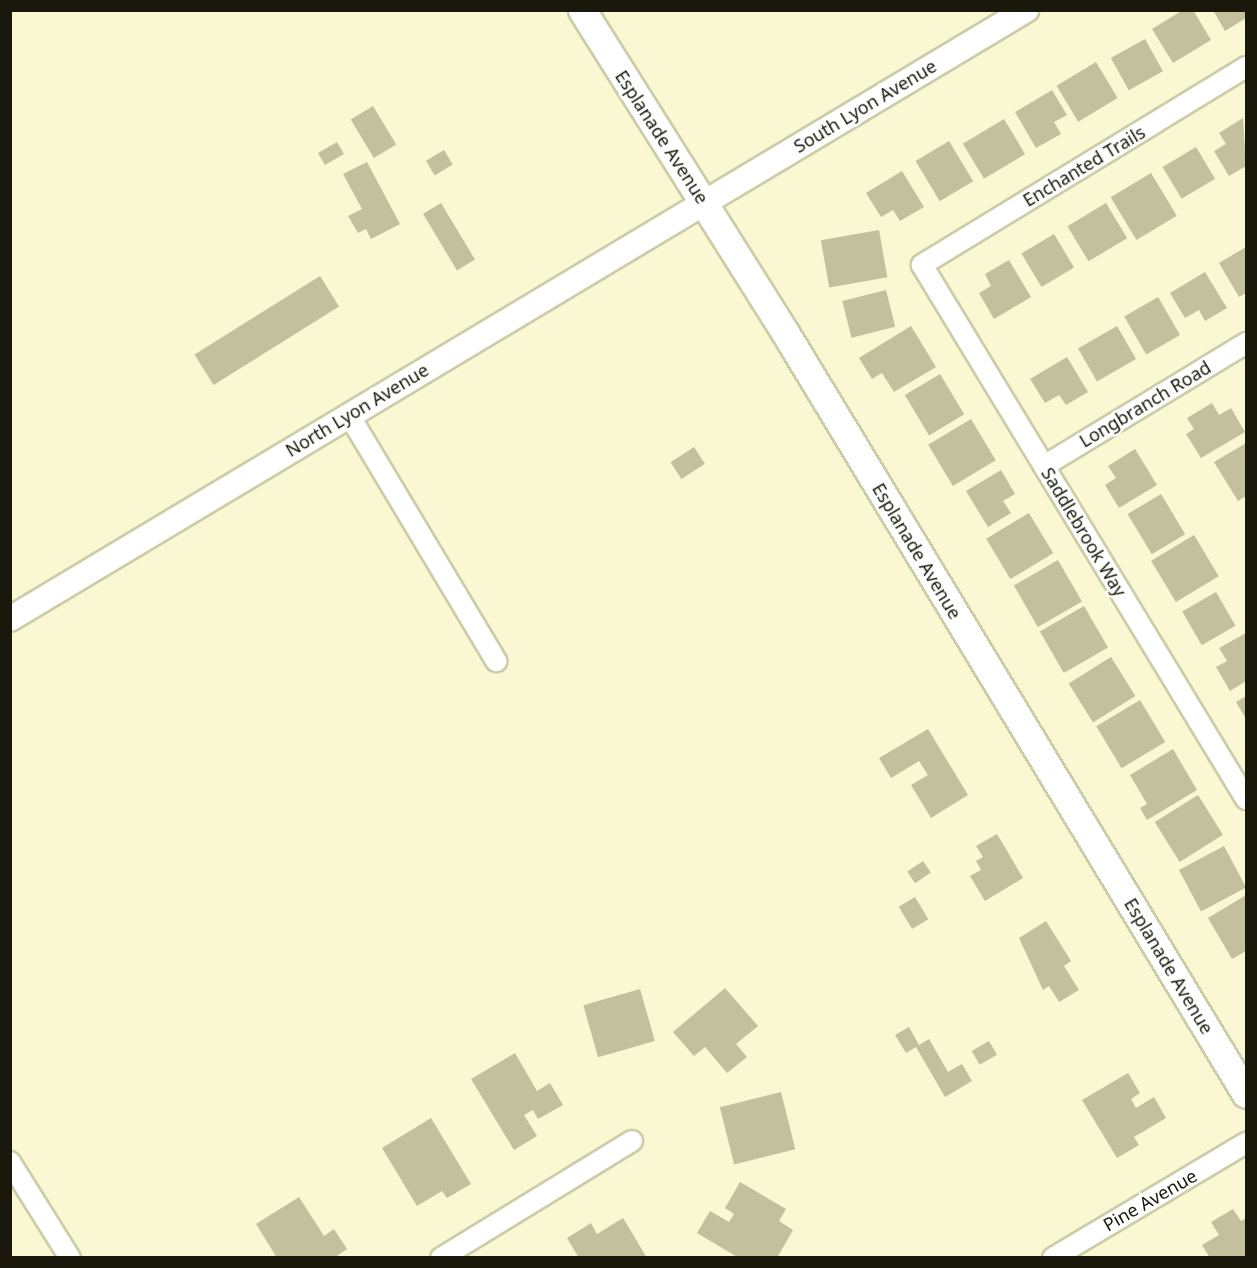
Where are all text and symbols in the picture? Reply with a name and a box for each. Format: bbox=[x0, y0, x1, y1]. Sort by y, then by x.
street label: South Lyon Avenue bbox=[790, 55, 940, 157]
street label: Esplanade Avenue bbox=[611, 66, 713, 208]
street label: Enchanted Trails bbox=[1019, 121, 1149, 211]
street label: Longbranch Road bbox=[1075, 356, 1215, 452]
street label: North Lyon Avenue bbox=[282, 359, 432, 461]
street label: Saddlebrook Way bbox=[1037, 464, 1131, 600]
street label: Esplanade Avenue bbox=[868, 479, 966, 623]
street label: Esplanade Avenue bbox=[1120, 894, 1218, 1038]
street label: Pine Avenue bbox=[1099, 1164, 1201, 1236]

